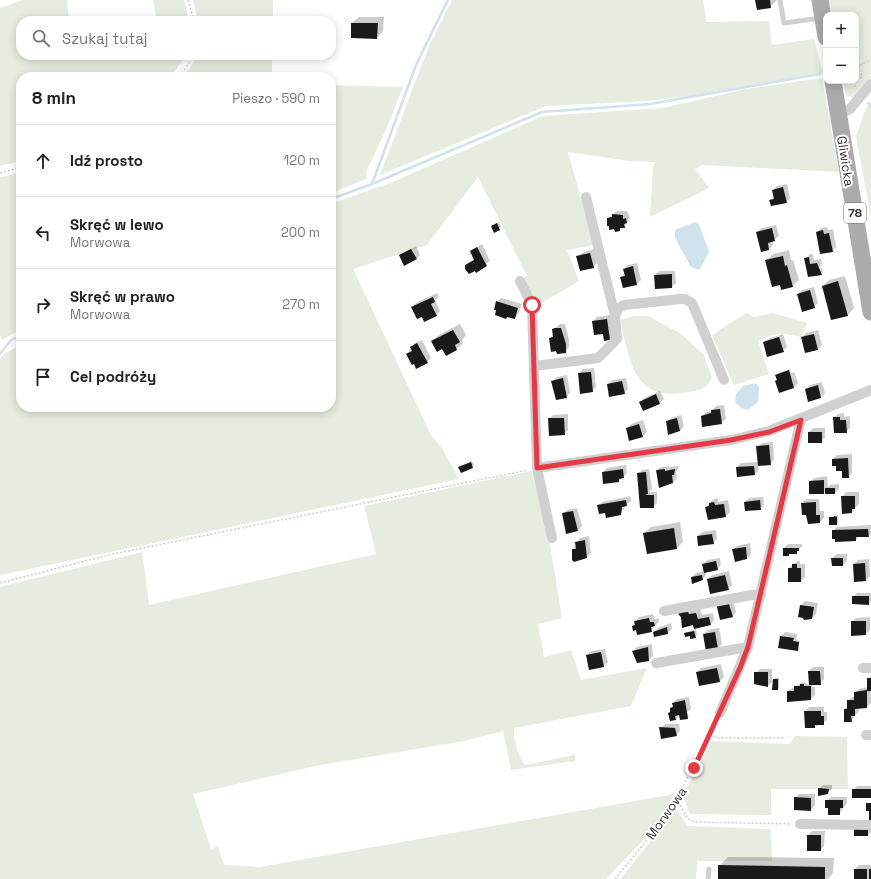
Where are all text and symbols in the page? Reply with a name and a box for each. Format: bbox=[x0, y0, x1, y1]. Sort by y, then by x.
map controls bbox=[823, 12, 859, 84]
button: + bbox=[823, 12, 859, 48]
search box bbox=[16, 16, 336, 60]
icon: search bbox=[30, 27, 52, 49]
text: Szukaj tutaj bbox=[62, 29, 148, 48]
button: − bbox=[823, 48, 859, 84]
text: 8 min bbox=[32, 87, 76, 109]
text: Pieszo · 590 m bbox=[232, 90, 320, 107]
street label: Gliwicka bbox=[833, 135, 858, 188]
icon: ahead bbox=[32, 150, 54, 172]
text: Idź prosto bbox=[70, 151, 143, 170]
text: 120 m bbox=[284, 152, 320, 169]
road number: 78 bbox=[844, 203, 866, 223]
text: Skręć w lewo bbox=[70, 215, 164, 234]
icon: left bbox=[32, 222, 54, 244]
text: 200 m bbox=[281, 224, 320, 241]
text: Morwowa bbox=[70, 234, 130, 251]
text: Skręć w prawo bbox=[70, 287, 175, 306]
icon: right bbox=[32, 294, 54, 316]
text: 270 m bbox=[282, 296, 320, 313]
route start bbox=[523, 296, 541, 314]
text: Morwowa bbox=[70, 306, 130, 323]
icon: arrive bbox=[32, 366, 54, 388]
text: Cel podróży bbox=[70, 367, 156, 386]
route end bbox=[685, 759, 703, 777]
street label: Morwowa bbox=[642, 783, 691, 843]

